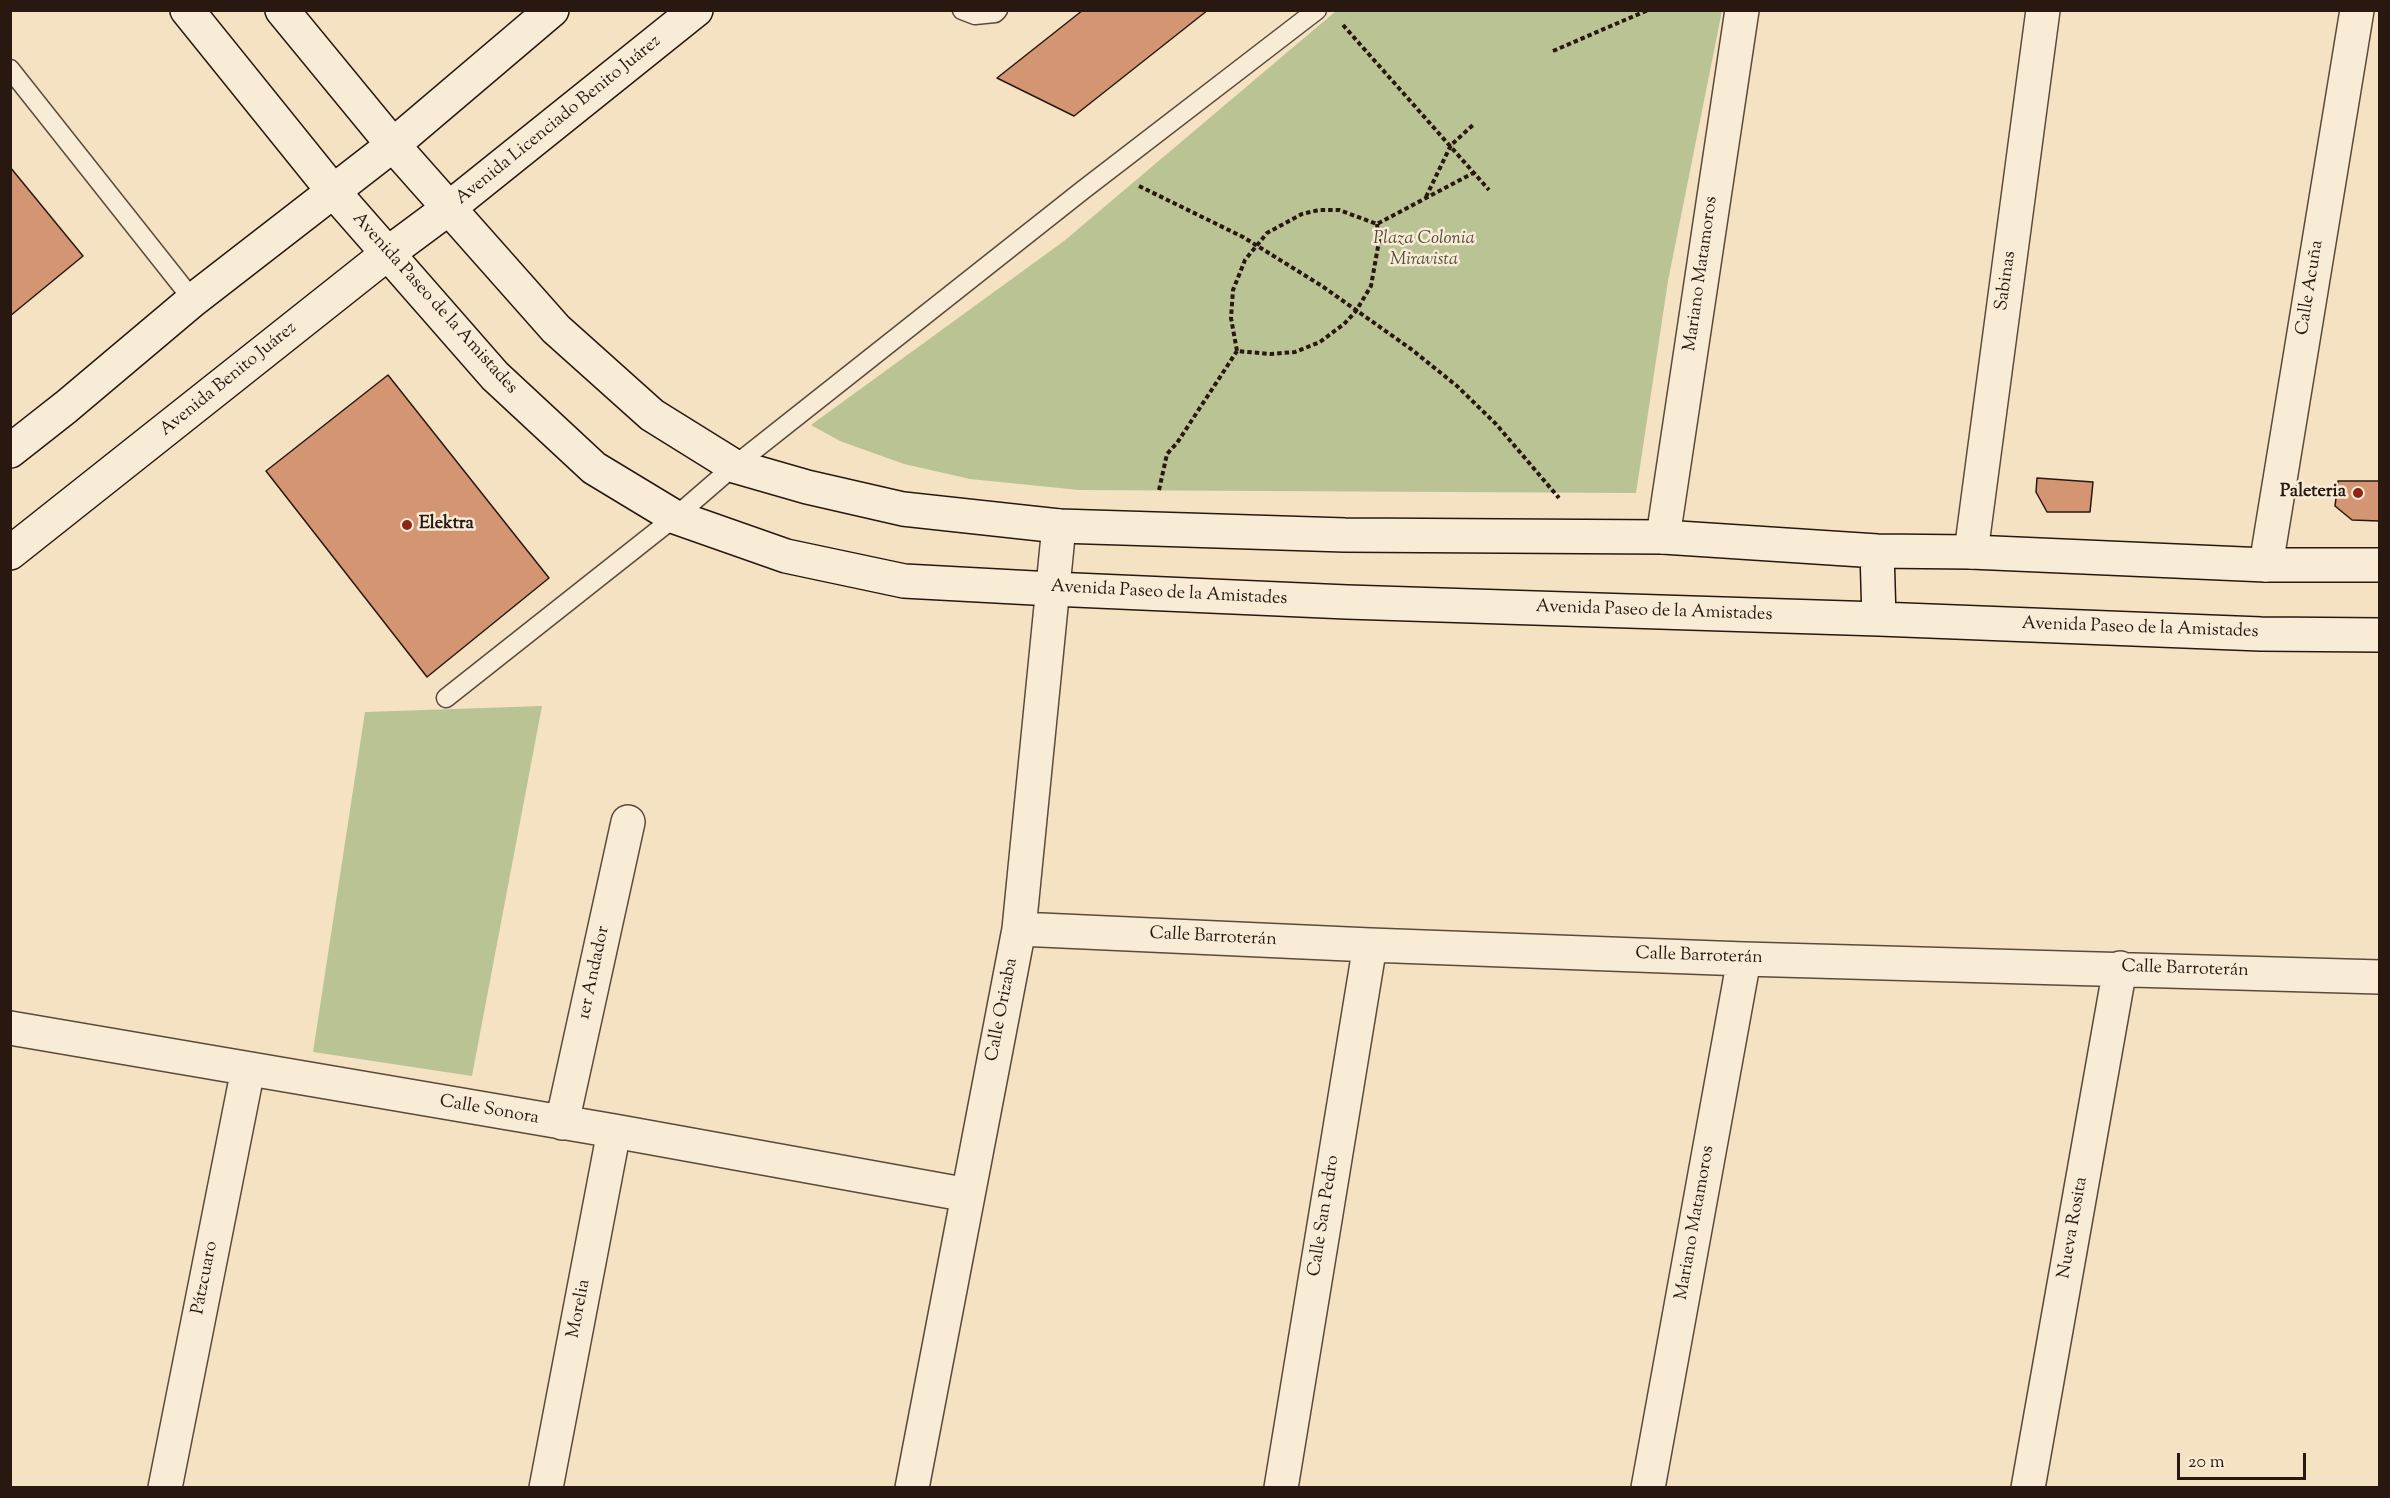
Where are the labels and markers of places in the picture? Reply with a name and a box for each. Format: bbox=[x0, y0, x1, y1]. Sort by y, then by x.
place label: Paleteria bbox=[2280, 482, 2346, 504]
marker: Paleteria bbox=[2351, 486, 2365, 500]
place label: Elektra bbox=[419, 514, 474, 536]
marker: Elektra bbox=[400, 518, 414, 532]

